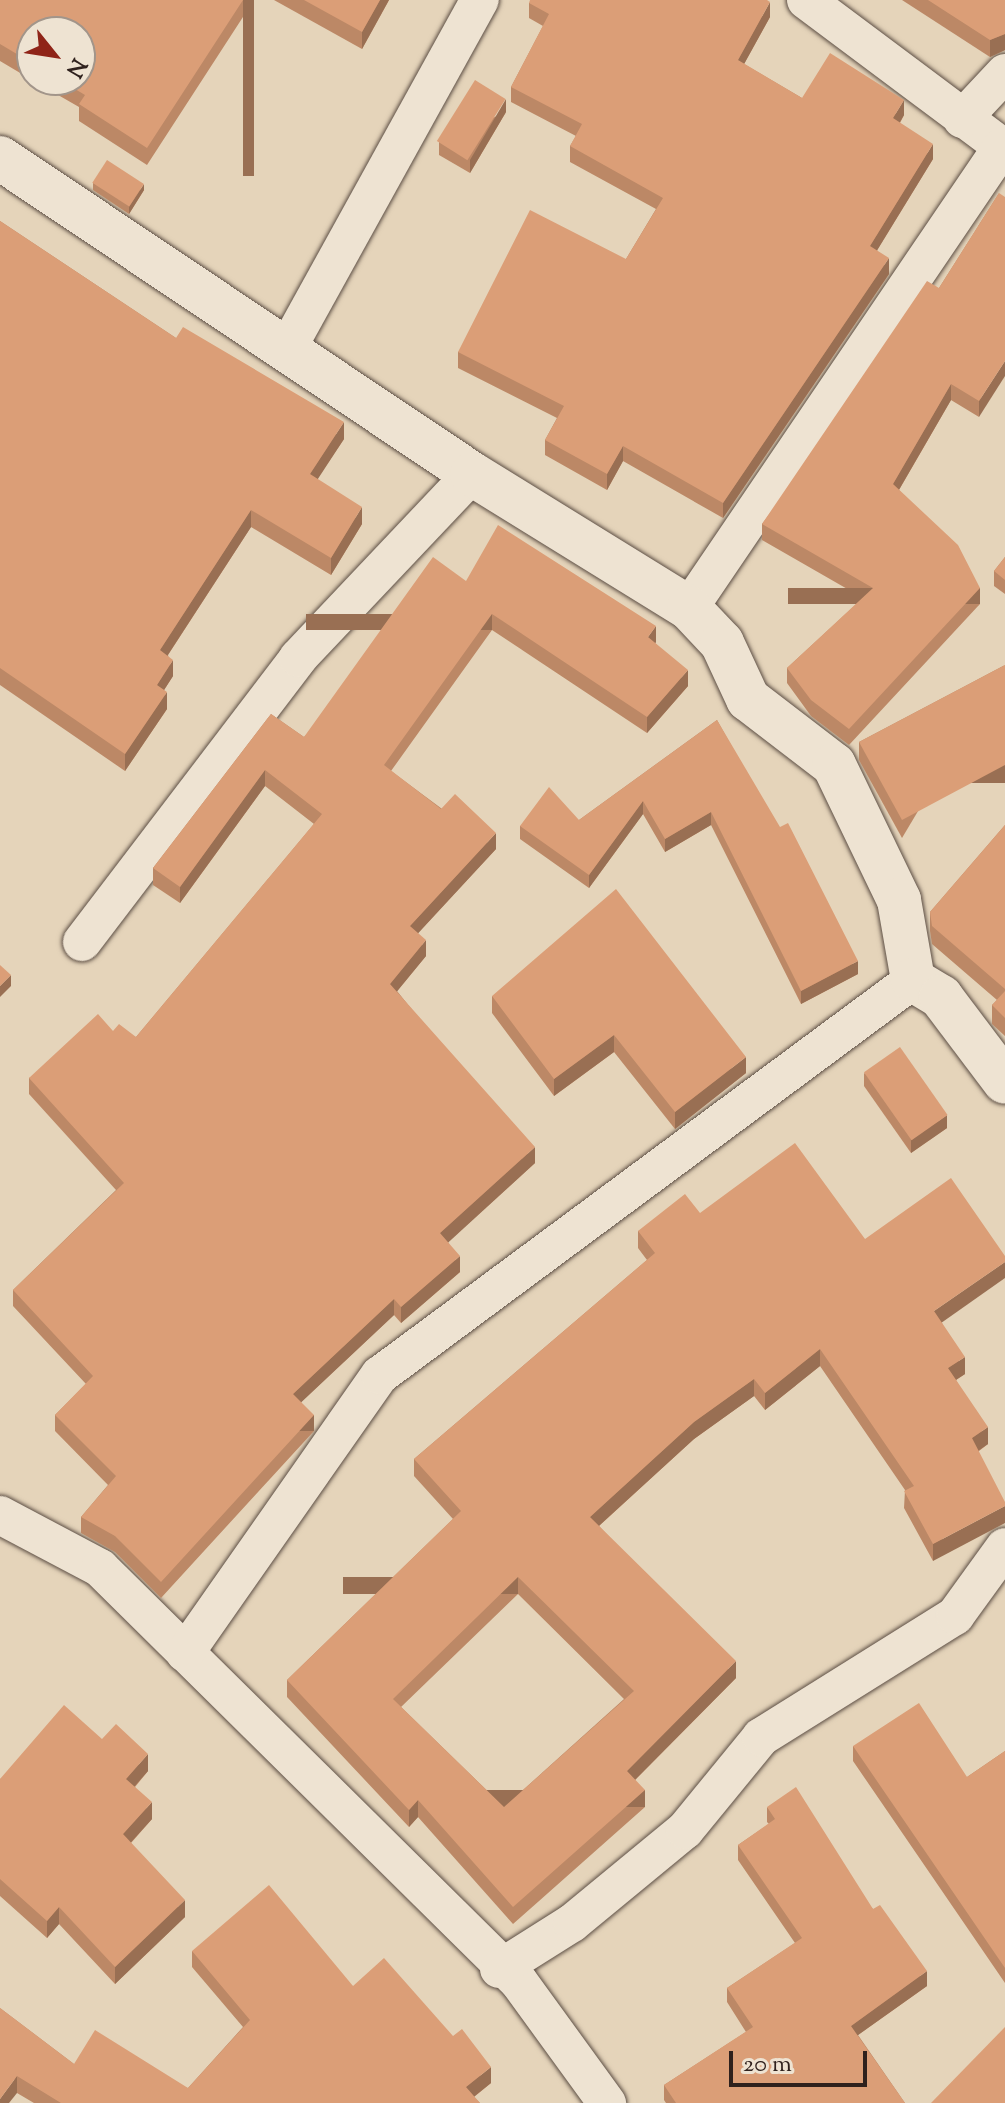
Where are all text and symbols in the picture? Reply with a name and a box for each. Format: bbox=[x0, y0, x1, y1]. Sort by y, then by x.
north arrow bbox=[16, 16, 96, 96]
text: N bbox=[57, 51, 93, 83]
scale bar bbox=[733, 2035, 871, 2085]
text: 20 m bbox=[743, 2048, 792, 2082]

